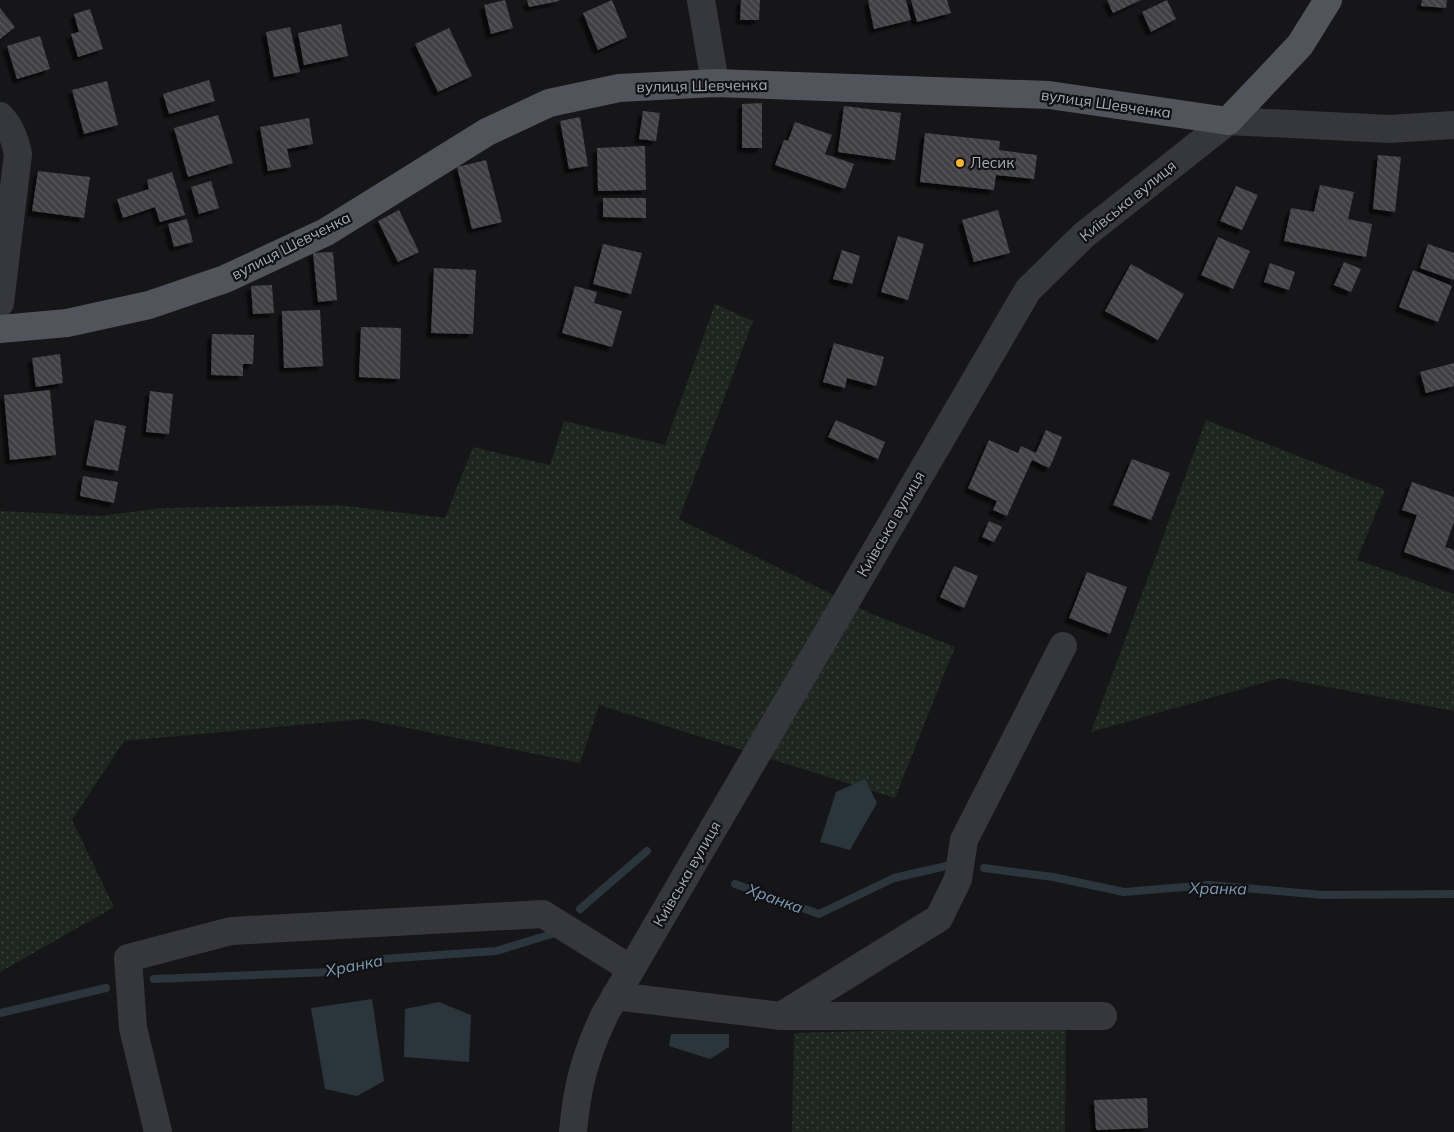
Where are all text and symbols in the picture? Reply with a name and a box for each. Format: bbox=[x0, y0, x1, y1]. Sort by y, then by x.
street label: вулиця Шевченка bbox=[636, 75, 768, 96]
street label: вулиця Шевченка bbox=[1040, 85, 1172, 122]
place label: Лесик bbox=[970, 153, 1015, 172]
street label: Київська вулиця bbox=[1075, 156, 1180, 245]
marker: Лесик bbox=[954, 157, 966, 169]
street label: вулиця Шевченка bbox=[228, 207, 353, 284]
street label: Київська вулиця bbox=[853, 467, 929, 580]
street label: Київська вулиця bbox=[649, 817, 725, 930]
water label: Хранка bbox=[1188, 877, 1247, 899]
water label: Хранка bbox=[743, 878, 806, 917]
water label: Хранка bbox=[323, 950, 385, 981]

